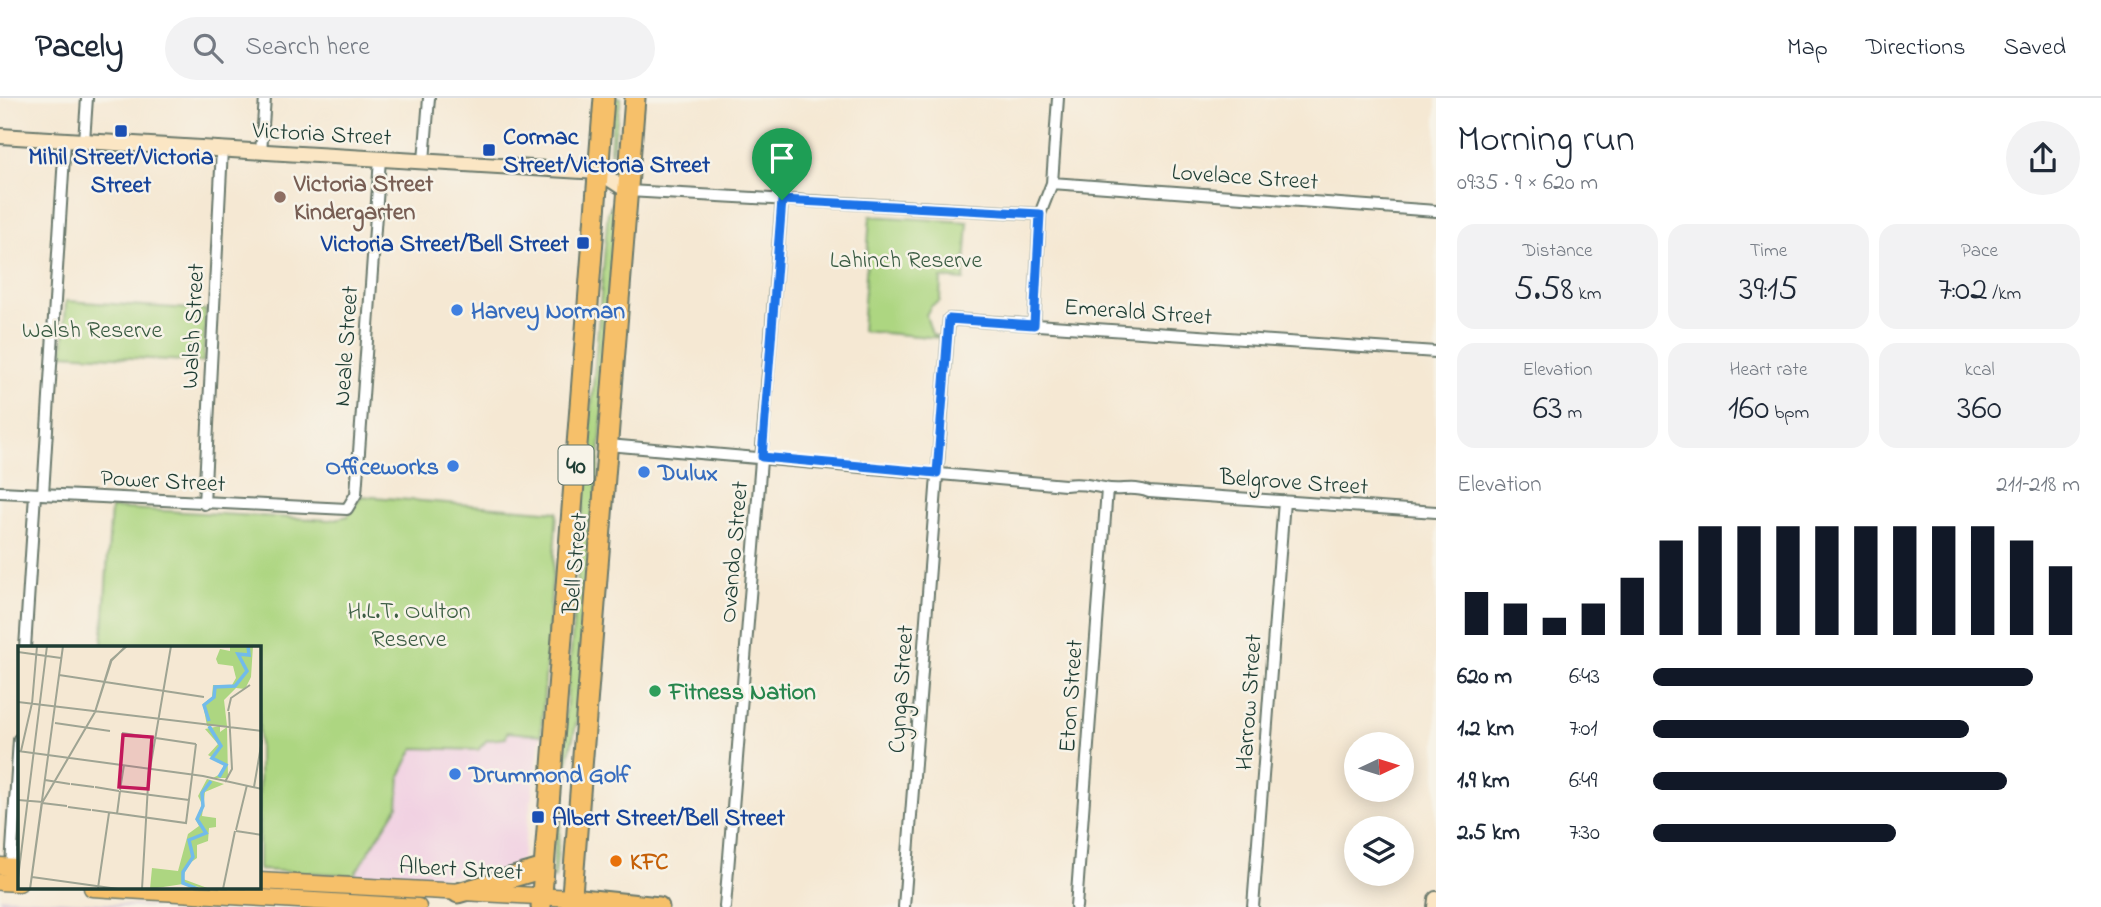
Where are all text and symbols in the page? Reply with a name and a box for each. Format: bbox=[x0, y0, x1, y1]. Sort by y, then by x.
search box bbox=[165, 17, 655, 80]
text: Pacely bbox=[35, 24, 123, 72]
icon: search bbox=[189, 29, 227, 67]
text: Search here bbox=[245, 29, 370, 67]
text: Map bbox=[1787, 31, 1828, 66]
text: Directions bbox=[1866, 31, 1965, 66]
text: Saved bbox=[2003, 31, 2066, 66]
text: Morning run bbox=[1457, 113, 1635, 169]
street label: Victoria Street bbox=[250, 114, 392, 157]
place label: Cormac Street/Victoria Street bbox=[503, 121, 711, 184]
button: share bbox=[2006, 121, 2080, 195]
marker: Mihil Street/Victoria Street bbox=[113, 123, 129, 139]
pin bbox=[752, 128, 812, 200]
icon: arrive bbox=[763, 139, 801, 177]
place label: Mihil Street/Victoria Street bbox=[28, 141, 214, 204]
marker: Cormac Street/Victoria Street bbox=[481, 142, 497, 158]
street label: Lovelace Street bbox=[1170, 156, 1319, 201]
text: 09:35 · 9 × 620 m bbox=[1457, 167, 1598, 200]
place label: Victoria Street Kindergarten bbox=[293, 168, 434, 232]
marker: Victoria Street Kindergarten bbox=[272, 189, 288, 205]
place label: Victoria Street/Bell Street bbox=[320, 228, 570, 263]
marker: Victoria Street/Bell Street bbox=[575, 235, 591, 251]
text: Distance bbox=[1523, 238, 1593, 265]
text: Time bbox=[1750, 238, 1787, 265]
text: Pace bbox=[1961, 238, 1998, 265]
park label: Lahinch Reserve bbox=[830, 244, 983, 279]
street label: Walsh Street bbox=[174, 262, 215, 390]
text: 5.58 bbox=[1513, 265, 1574, 316]
text: 39:15 bbox=[1739, 265, 1798, 316]
text: 7:02 bbox=[1938, 265, 1988, 316]
text: km bbox=[1574, 281, 1602, 308]
text: /km bbox=[1988, 281, 2021, 308]
street label: Neale Street bbox=[326, 285, 369, 408]
street label: Emerald Street bbox=[1063, 291, 1213, 336]
place label: Harvey Norman bbox=[471, 295, 625, 331]
marker: Harvey Norman bbox=[449, 302, 465, 318]
park label: Walsh Reserve bbox=[22, 314, 162, 349]
text: Elevation bbox=[1523, 357, 1592, 384]
text: Heart rate bbox=[1730, 357, 1807, 384]
text: kcal bbox=[1964, 357, 1995, 384]
text: 63 bbox=[1533, 384, 1563, 435]
text: 160 bbox=[1728, 384, 1769, 435]
text: 360 bbox=[1957, 384, 2002, 435]
text: m bbox=[1563, 400, 1582, 427]
text: bpm bbox=[1769, 400, 1809, 427]
road number: 40 bbox=[558, 446, 594, 484]
place label: Officeworks bbox=[325, 451, 439, 486]
place label: Dulux bbox=[657, 457, 718, 492]
marker: Officeworks bbox=[445, 458, 461, 474]
street label: Belgrove Street bbox=[1217, 461, 1369, 506]
street label: Power Street bbox=[99, 462, 226, 503]
marker: Dulux bbox=[636, 464, 652, 480]
text: Elevation bbox=[1457, 469, 1542, 502]
text: 211–218 m bbox=[1996, 469, 2080, 502]
street label: Ovando Street bbox=[712, 480, 759, 625]
street label: Bell Street bbox=[555, 511, 598, 616]
park label: H.L.T. Oulton Reserve bbox=[347, 595, 471, 658]
street label: Cynga Street bbox=[881, 624, 925, 755]
street label: Harrow Street bbox=[1228, 633, 1273, 771]
street label: Eton Street bbox=[1051, 638, 1094, 754]
inset map bbox=[18, 646, 261, 890]
text: 620 m bbox=[1457, 661, 1512, 694]
text: 6:43 bbox=[1569, 661, 1600, 694]
place label: Fitness Nation bbox=[668, 676, 816, 711]
marker: Fitness Nation bbox=[647, 683, 663, 699]
text: 1.2 km bbox=[1457, 713, 1514, 746]
text: 7:01 bbox=[1569, 713, 1598, 746]
north arrow bbox=[1344, 732, 1414, 802]
map controls bbox=[1344, 732, 1414, 886]
place label: Drummond Golf bbox=[468, 759, 632, 794]
text: 1.9 km bbox=[1457, 765, 1510, 798]
text: 6:49 bbox=[1569, 765, 1597, 798]
marker: Drummond Golf bbox=[447, 766, 463, 782]
place label: Albert Street/Bell Street bbox=[552, 802, 786, 837]
marker: Albert Street/Bell Street bbox=[530, 809, 546, 825]
button: layers bbox=[1344, 816, 1414, 886]
text: 2.5 km bbox=[1457, 817, 1520, 850]
text: 7:30 bbox=[1569, 817, 1600, 850]
place label: KFC bbox=[630, 846, 668, 881]
street label: Albert Street bbox=[398, 850, 524, 891]
marker: KFC bbox=[608, 853, 624, 869]

